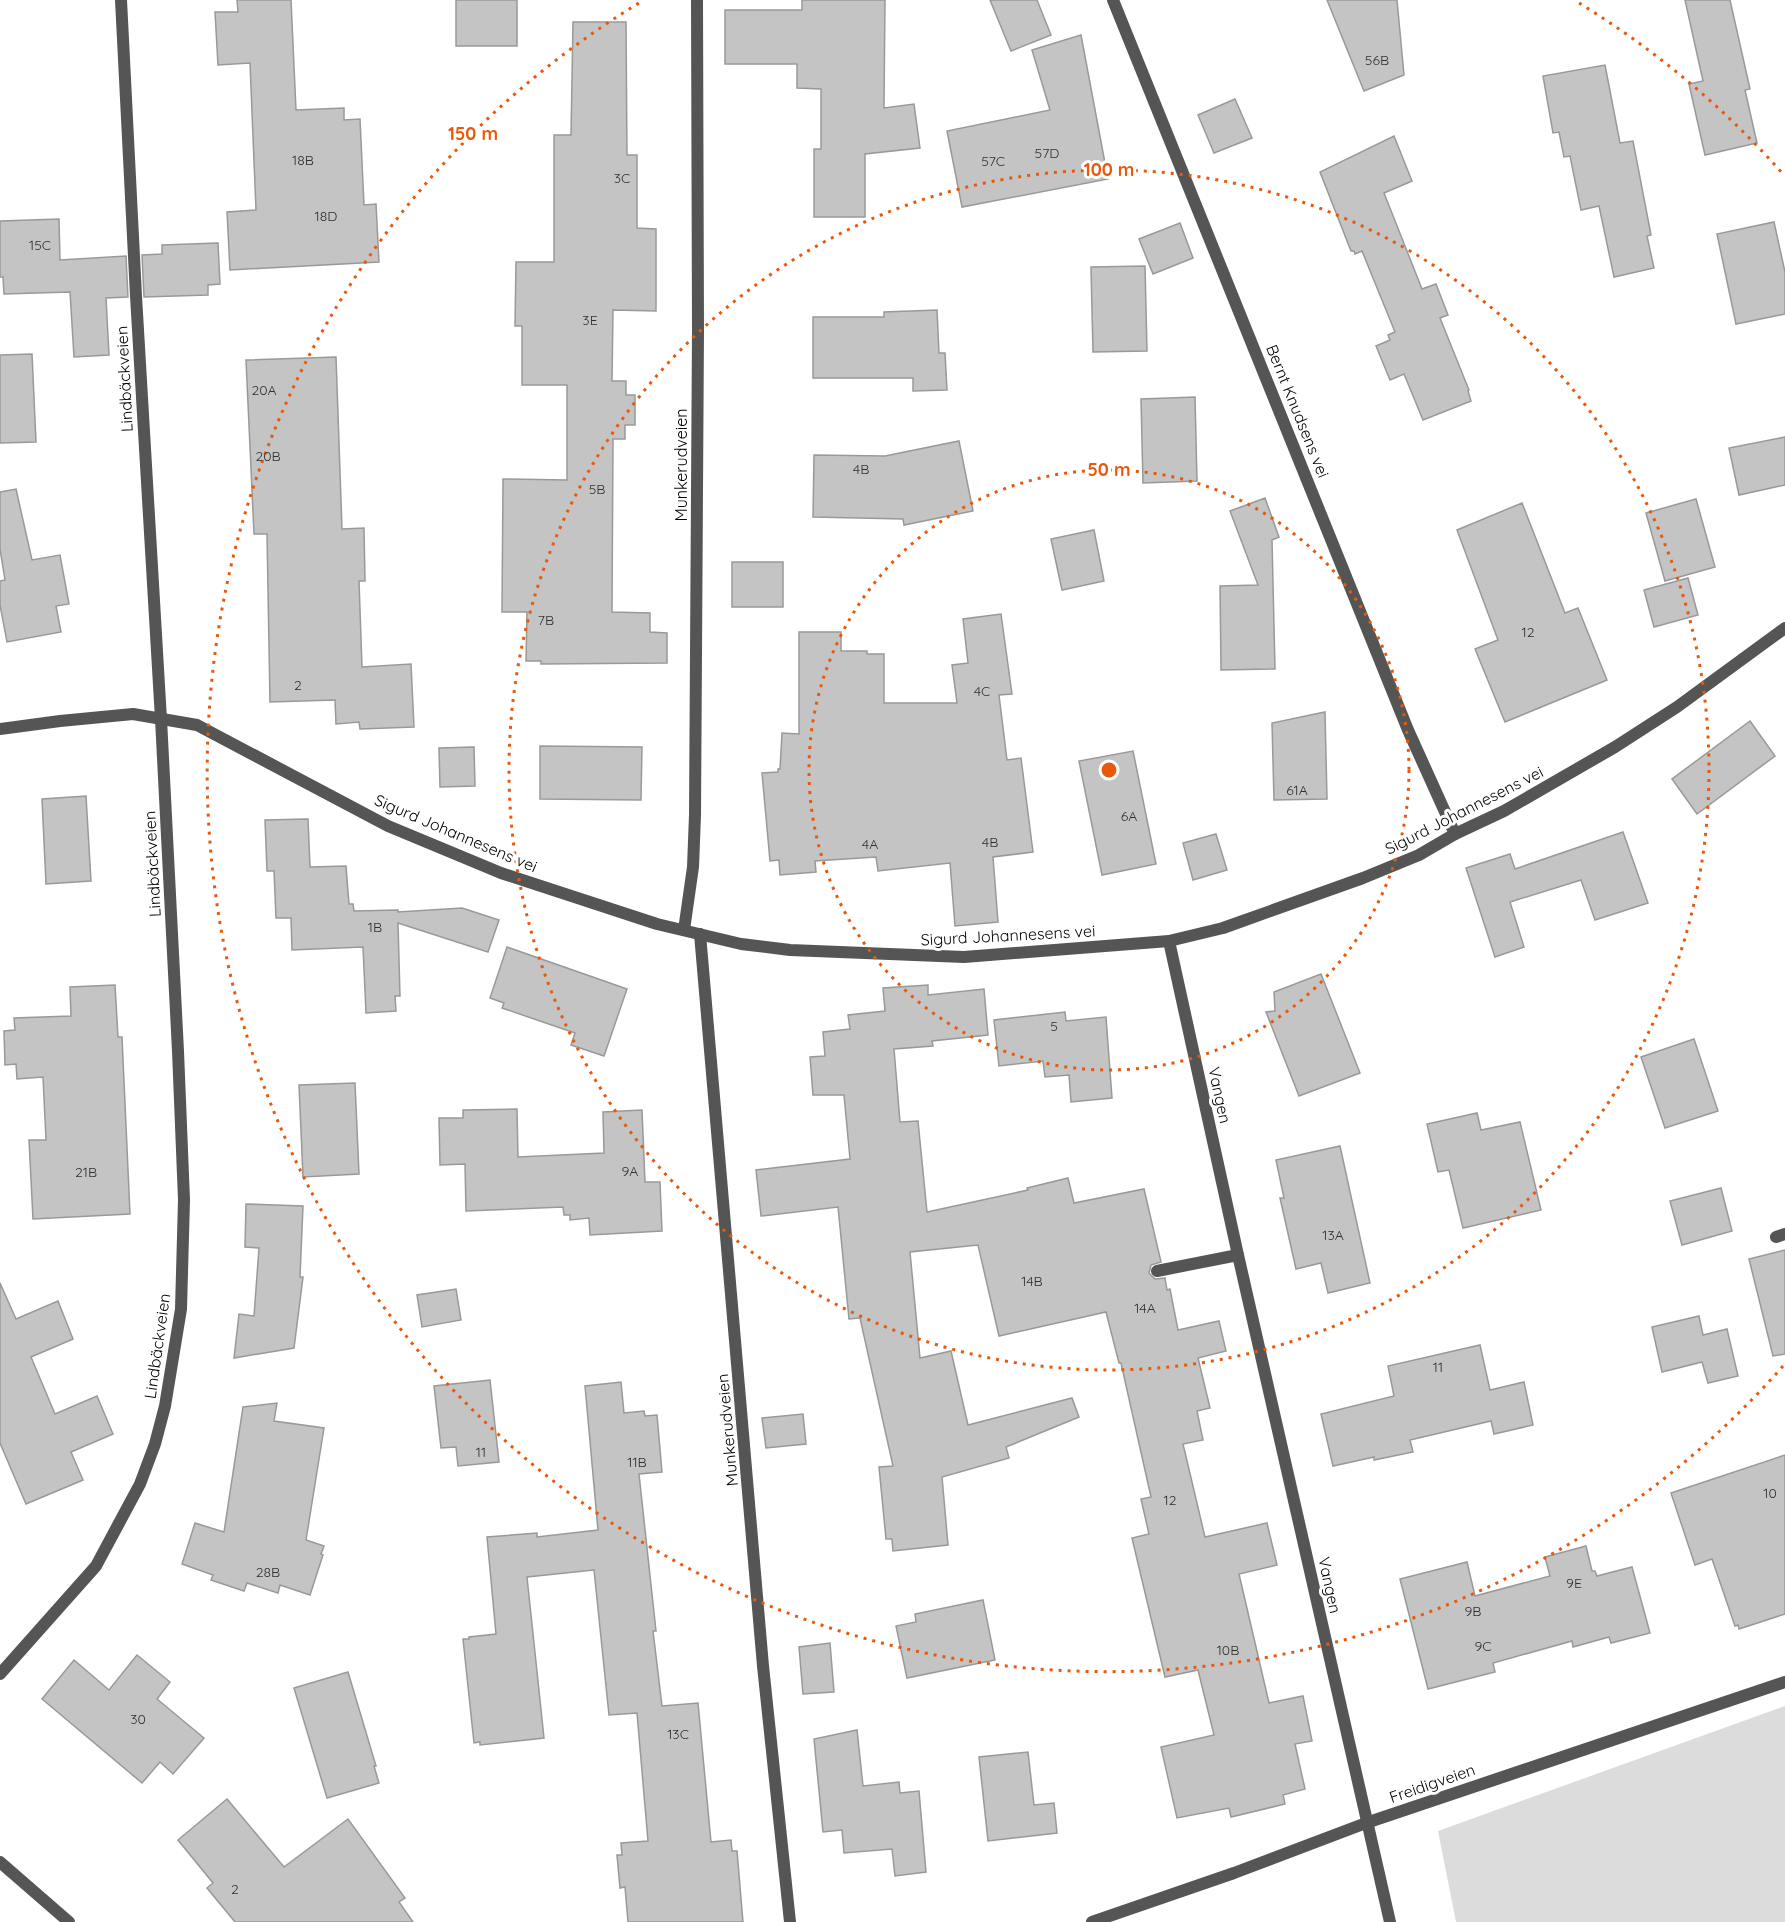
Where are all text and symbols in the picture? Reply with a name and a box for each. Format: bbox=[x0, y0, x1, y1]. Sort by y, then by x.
house number: 56B bbox=[1365, 51, 1389, 69]
text: 150 m bbox=[448, 122, 498, 145]
house number: 57D bbox=[1035, 144, 1059, 162]
house number: 18B bbox=[292, 151, 314, 169]
house number: 57C bbox=[981, 152, 1005, 170]
text: 100 m bbox=[1084, 158, 1134, 181]
house number: 3C bbox=[614, 169, 630, 187]
house number: 18D bbox=[315, 207, 337, 225]
house number: 15C bbox=[29, 236, 51, 254]
house number: 3E bbox=[582, 311, 598, 329]
street label: Lindbäckveien bbox=[111, 325, 137, 433]
street label: Bernt Knudsens vei bbox=[1262, 341, 1334, 481]
house number: 20A bbox=[251, 381, 277, 399]
street label: Munkerudveien bbox=[671, 409, 691, 521]
house number: 20B bbox=[255, 447, 281, 465]
text: 50 m bbox=[1087, 458, 1131, 481]
house number: 4B bbox=[853, 460, 869, 478]
house number: 5B bbox=[589, 480, 605, 498]
house number: 7B bbox=[538, 611, 554, 629]
house number: 12 bbox=[1522, 623, 1535, 641]
house number: 2 bbox=[294, 676, 302, 694]
house number: 4C bbox=[974, 682, 990, 700]
centre of rings bbox=[1099, 760, 1119, 780]
street label: Sigurd Johannesens vei bbox=[1382, 761, 1546, 859]
house number: 61A bbox=[1286, 781, 1308, 799]
street label: Sigurd Johannesens vei bbox=[372, 790, 540, 876]
house number: 6A bbox=[1121, 807, 1137, 825]
street label: Lindbäckveien bbox=[139, 810, 165, 918]
house number: 4B bbox=[982, 833, 998, 851]
house number: 4A bbox=[862, 835, 878, 853]
house number: 1B bbox=[368, 918, 382, 936]
street label: Sigurd Johannesens vei bbox=[920, 920, 1096, 950]
house number: 5 bbox=[1050, 1017, 1058, 1035]
street label: Vangen bbox=[1204, 1065, 1236, 1125]
house number: 9A bbox=[622, 1162, 638, 1180]
house number: 21B bbox=[75, 1163, 97, 1181]
house number: 13A bbox=[1322, 1226, 1344, 1244]
house number: 14B bbox=[1021, 1272, 1043, 1290]
street label: Lindbäckveien bbox=[140, 1292, 174, 1400]
house number: 14A bbox=[1134, 1299, 1156, 1317]
house number: 11 bbox=[1433, 1358, 1443, 1376]
street label: Munkerudveien bbox=[712, 1373, 742, 1487]
house number: 11 bbox=[476, 1443, 486, 1461]
house number: 11B bbox=[627, 1453, 647, 1471]
house number: 10 bbox=[1763, 1484, 1777, 1502]
house number: 12 bbox=[1164, 1491, 1177, 1509]
street label: Vangen bbox=[1314, 1555, 1346, 1615]
house number: 28B bbox=[256, 1563, 280, 1581]
house number: 9E bbox=[1566, 1574, 1582, 1592]
house number: 9B bbox=[1465, 1602, 1481, 1620]
house number: 9C bbox=[1475, 1637, 1491, 1655]
house number: 10B bbox=[1217, 1641, 1239, 1659]
house number: 30 bbox=[130, 1710, 146, 1728]
house number: 13C bbox=[667, 1725, 689, 1743]
street label: Freidigveien bbox=[1386, 1759, 1478, 1807]
house number: 2 bbox=[231, 1880, 239, 1898]

